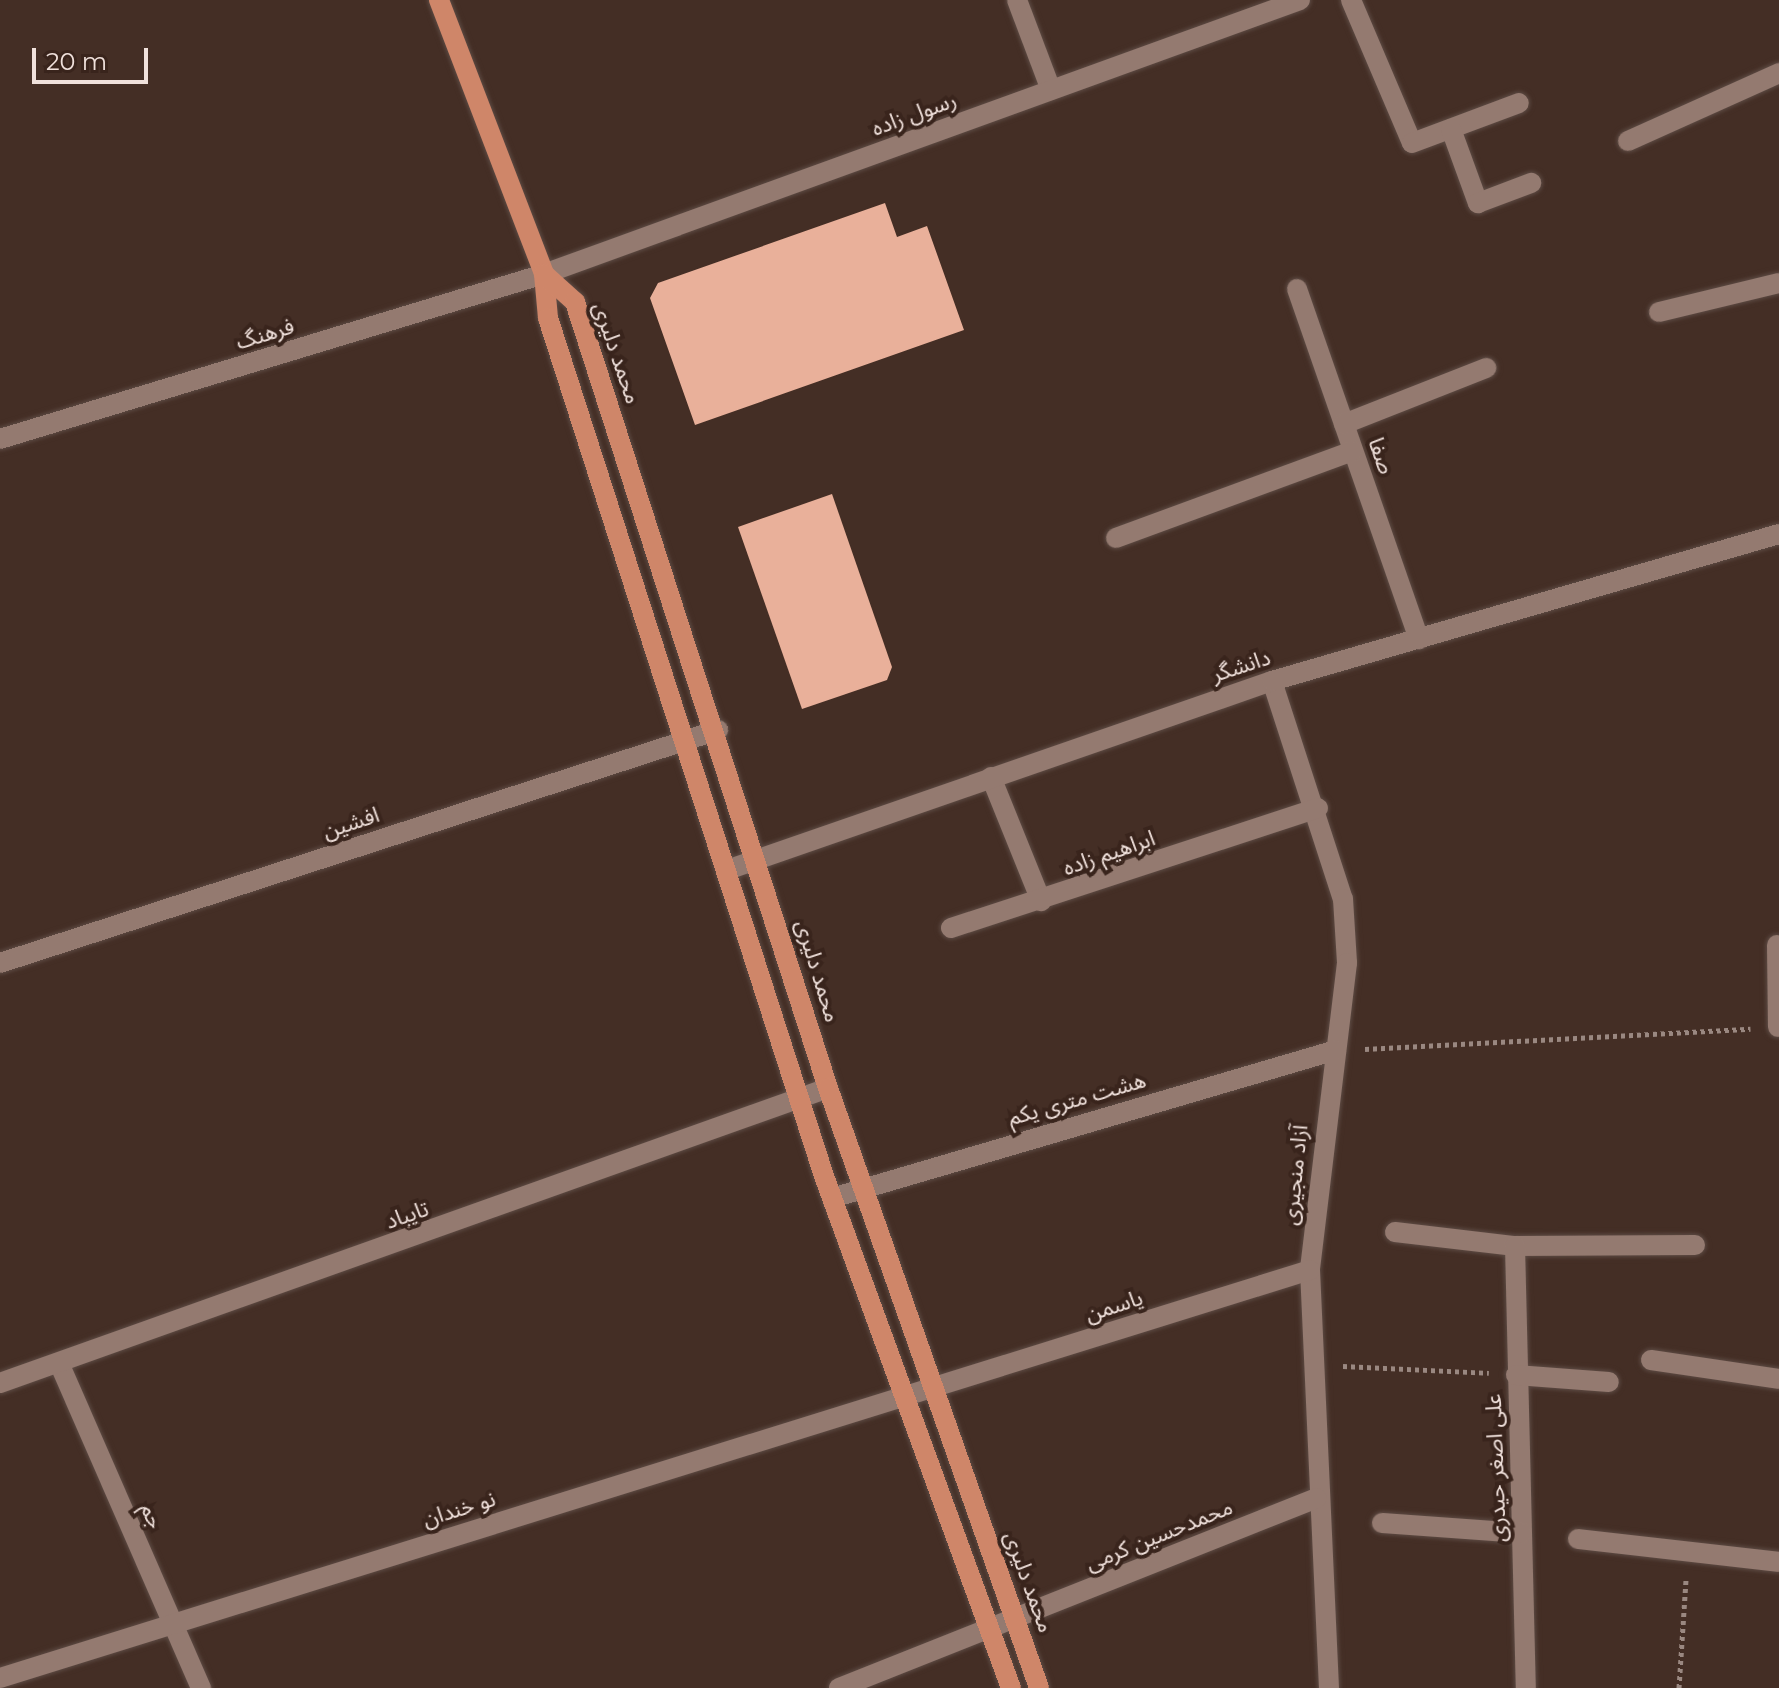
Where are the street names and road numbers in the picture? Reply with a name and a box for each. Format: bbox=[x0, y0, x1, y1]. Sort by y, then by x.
street label: رسول زاده bbox=[868, 87, 960, 141]
street label: محمد دلیری bbox=[587, 299, 647, 407]
street label: فرهنگ bbox=[233, 313, 297, 355]
street label: صفا bbox=[1362, 434, 1400, 478]
street label: دانشگر bbox=[1208, 644, 1274, 688]
street label: افشین bbox=[319, 801, 383, 845]
street label: ابراهیم زاده bbox=[1059, 825, 1159, 881]
street label: محمد دلیری bbox=[790, 917, 846, 1025]
street label: هشت متری یکم bbox=[1005, 1067, 1149, 1131]
street label: آزاد منجیری bbox=[1277, 1123, 1313, 1227]
street label: تایباد bbox=[382, 1195, 432, 1235]
street label: یاسمن bbox=[1082, 1284, 1146, 1328]
street label: علی اصغر حیدری bbox=[1480, 1393, 1512, 1543]
street label: نو خندان bbox=[419, 1485, 499, 1533]
street label: محمدحسین کرمی bbox=[1082, 1493, 1236, 1577]
street label: جم bbox=[135, 1499, 169, 1533]
street label: محمد دلیری bbox=[999, 1528, 1059, 1636]

